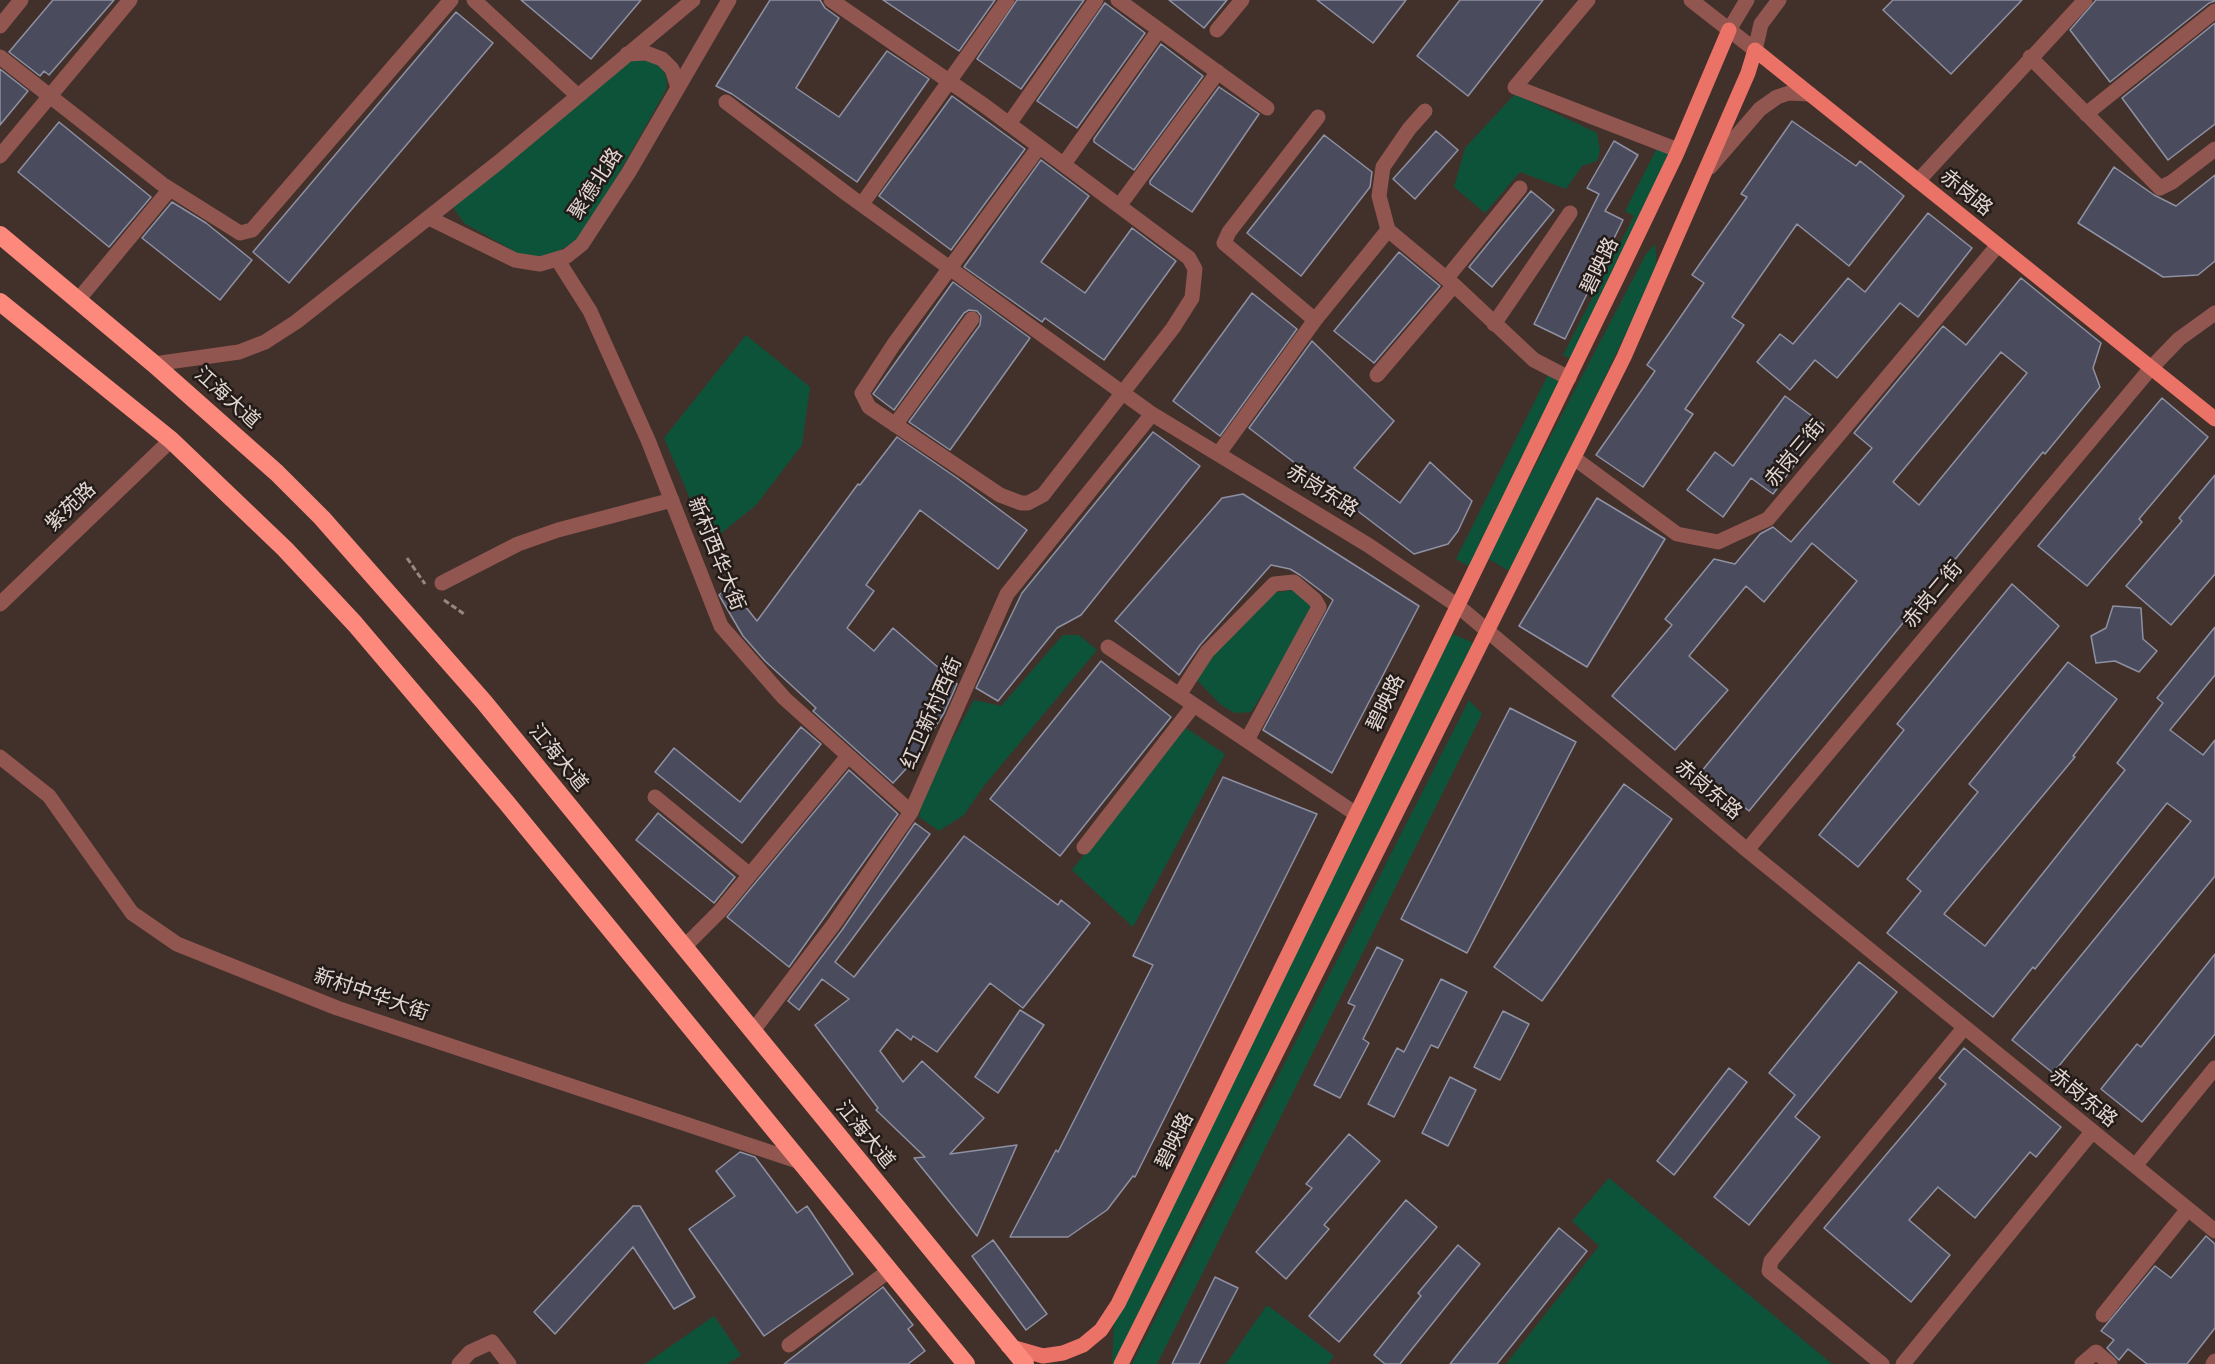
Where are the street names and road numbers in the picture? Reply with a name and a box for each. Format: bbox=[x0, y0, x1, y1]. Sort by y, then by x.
street label: 聚德北路 bbox=[564, 144, 628, 224]
street label: 赤岗路 bbox=[1935, 165, 1997, 221]
street label: 碧映路 bbox=[1576, 234, 1624, 298]
street label: 江海大道 bbox=[189, 362, 265, 434]
street label: 赤岗三街 bbox=[1760, 416, 1830, 492]
street label: 赤岗东路 bbox=[1282, 460, 1362, 522]
street label: 紫苑路 bbox=[41, 478, 101, 536]
street label: 新村西华大街 bbox=[682, 494, 750, 614]
street label: 赤岗二街 bbox=[1898, 557, 1968, 633]
street label: 红卫新村西街 bbox=[897, 653, 967, 773]
street label: 碧映路 bbox=[1362, 671, 1410, 735]
street label: 江海大道 bbox=[524, 719, 592, 797]
street label: 赤岗东路 bbox=[1670, 755, 1746, 825]
street label: 新村中华大街 bbox=[310, 964, 432, 1026]
street label: 赤岗东路 bbox=[2044, 1064, 2122, 1132]
street label: 江海大道 bbox=[831, 1096, 899, 1174]
street label: 碧映路 bbox=[1151, 1109, 1199, 1173]

